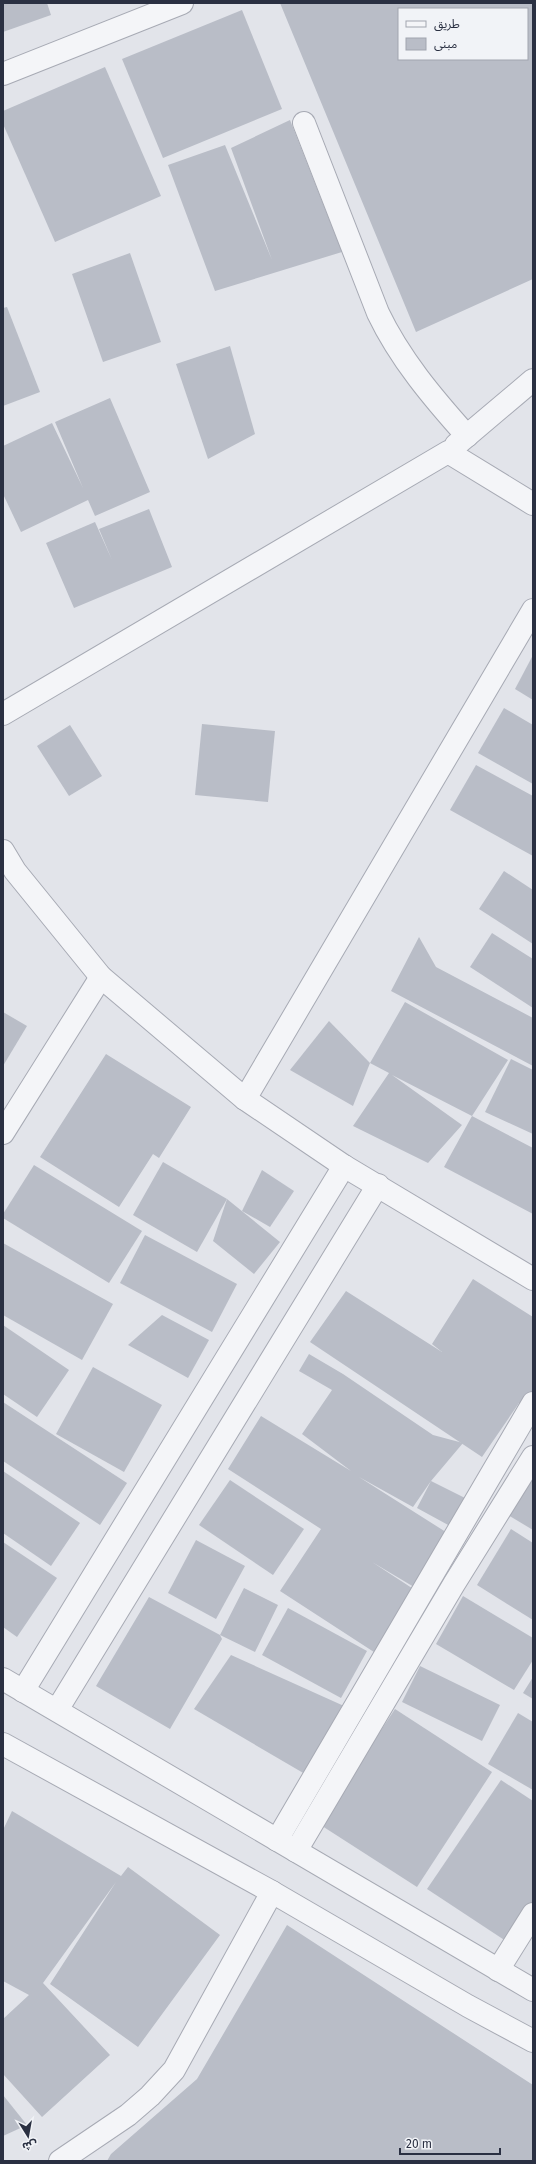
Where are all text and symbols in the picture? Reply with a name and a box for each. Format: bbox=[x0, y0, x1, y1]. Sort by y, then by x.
legend bbox=[398, 8, 528, 60]
text: طريق bbox=[434, 17, 460, 32]
text: مبنى bbox=[434, 37, 457, 51]
north arrow bbox=[8, 2116, 48, 2156]
scale bar bbox=[400, 2130, 500, 2156]
text: 20 m bbox=[406, 2137, 432, 2151]
text: ش bbox=[21, 2138, 38, 2153]

